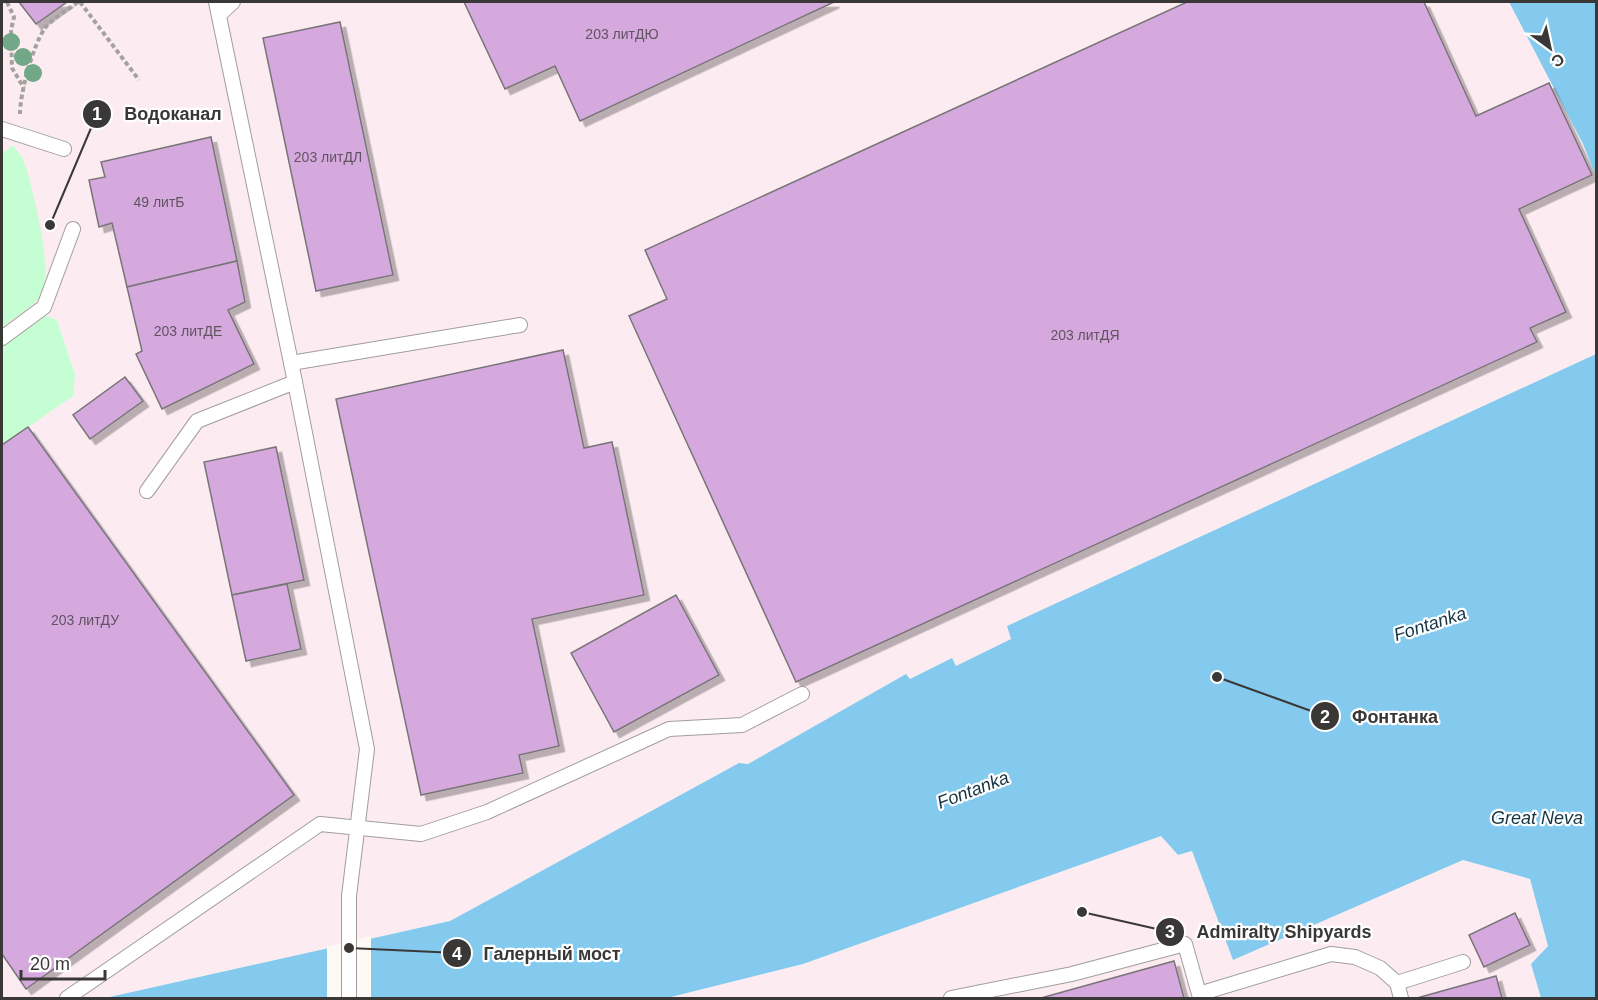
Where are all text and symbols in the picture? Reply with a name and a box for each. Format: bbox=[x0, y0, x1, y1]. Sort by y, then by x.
north arrow bbox=[1520, 18, 1580, 78]
house number: 203 литДЮ bbox=[585, 26, 659, 42]
text: С bbox=[1548, 50, 1567, 71]
callout: Водоканал bbox=[82, 96, 234, 132]
text: 1 bbox=[92, 104, 102, 124]
text: Водоканал bbox=[124, 104, 222, 124]
house number: 203 литДЛ bbox=[294, 149, 362, 165]
house number: 49 литБ bbox=[133, 194, 185, 210]
house number: 203 литДЕ bbox=[154, 323, 222, 339]
house number: 203 литДЯ bbox=[1050, 327, 1120, 343]
water label: Fontanka bbox=[1391, 603, 1469, 645]
house number: 203 литДУ bbox=[51, 612, 119, 628]
callout: Фонтанка bbox=[1310, 698, 1450, 734]
text: 2 bbox=[1320, 707, 1330, 727]
text: Фонтанка bbox=[1352, 707, 1439, 727]
water label: Fontanka bbox=[934, 767, 1012, 813]
water label: Great Neva bbox=[1491, 808, 1583, 828]
callout: Admiralty Shipyards bbox=[1155, 914, 1384, 950]
text: 3 bbox=[1165, 922, 1175, 942]
text: Admiralty Shipyards bbox=[1196, 922, 1372, 942]
callout: Галерный мост bbox=[442, 935, 633, 971]
scale bar bbox=[21, 943, 105, 981]
text: 4 bbox=[452, 944, 462, 964]
text: Галерный мост bbox=[483, 944, 621, 964]
text: 20 m bbox=[30, 954, 70, 974]

